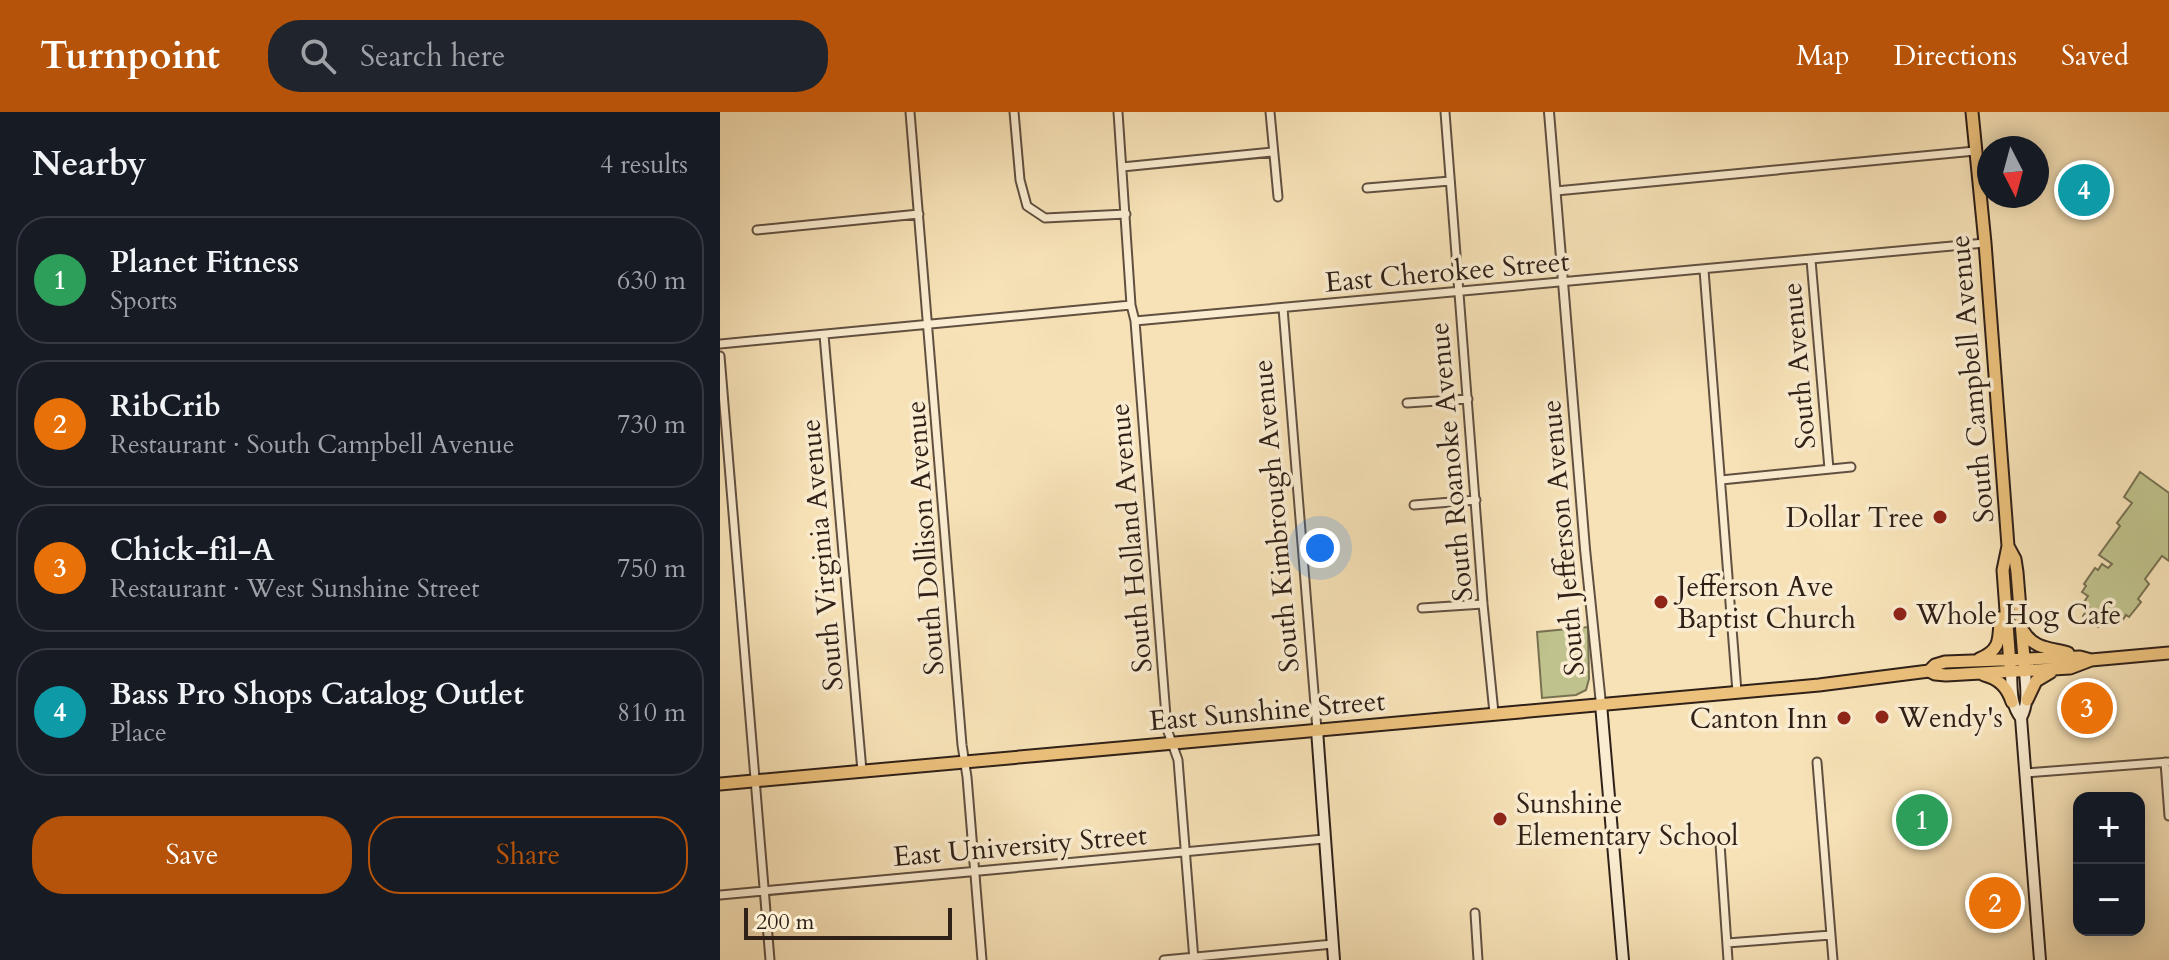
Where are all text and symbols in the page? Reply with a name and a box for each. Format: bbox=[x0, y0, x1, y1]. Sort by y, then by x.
search box bbox=[268, 20, 828, 92]
text: Turnpoint bbox=[40, 30, 220, 82]
icon: search bbox=[296, 34, 340, 78]
text: Search here bbox=[360, 36, 505, 77]
text: Map bbox=[1796, 37, 1850, 75]
text: Directions bbox=[1894, 37, 2017, 75]
text: Saved bbox=[2061, 37, 2129, 75]
north arrow bbox=[1977, 136, 2049, 208]
text: Nearby bbox=[32, 141, 147, 187]
text: 4 results bbox=[600, 147, 688, 182]
pin: 4 bbox=[2058, 160, 2110, 220]
street label: South Campbell Avenue bbox=[1940, 233, 2004, 524]
text: Planet Fitness bbox=[110, 242, 299, 283]
street label: East Cherokee Street bbox=[1323, 242, 1571, 302]
text: 1 bbox=[53, 263, 67, 298]
text: 630 m bbox=[617, 263, 686, 298]
street label: South Avenue bbox=[1773, 281, 1825, 451]
text: Sports bbox=[110, 283, 177, 318]
street label: South Roanoke Avenue bbox=[1420, 321, 1482, 603]
street label: South Kimbrough Avenue bbox=[1243, 358, 1309, 674]
text: RibCrib bbox=[110, 386, 221, 427]
street label: South Jefferson Avenue bbox=[1532, 398, 1594, 678]
street label: South Dollison Avenue bbox=[896, 399, 954, 676]
street label: South Holland Avenue bbox=[1100, 402, 1162, 674]
text: 2 bbox=[53, 407, 67, 442]
text: 730 m bbox=[617, 407, 686, 442]
street label: South Virginia Avenue bbox=[791, 417, 853, 692]
text: Restaurant · South Campbell Avenue bbox=[110, 427, 515, 462]
place label: Dollar Tree bbox=[1786, 499, 1924, 537]
marker: Dollar Tree bbox=[1931, 508, 1949, 526]
your location bbox=[1300, 528, 1340, 568]
text: Chick-fil-A bbox=[110, 530, 274, 571]
text: 3 bbox=[53, 551, 67, 586]
text: 750 m bbox=[617, 551, 686, 586]
place label: Jefferson Ave Baptist Church bbox=[1673, 568, 1856, 638]
text: Restaurant · West Sunshine Street bbox=[110, 571, 479, 606]
marker: Jefferson Ave Baptist Church bbox=[1652, 593, 1670, 611]
place label: Whole Hog Cafe bbox=[1915, 596, 2121, 634]
marker: Whole Hog Cafe bbox=[1891, 605, 1909, 623]
text: Bass Pro Shops Catalog Outlet bbox=[110, 674, 524, 715]
pin: 3 bbox=[2061, 678, 2113, 738]
street label: East Sunshine Street bbox=[1148, 682, 1387, 740]
text: 4 bbox=[53, 695, 67, 730]
text: 810 m bbox=[617, 695, 686, 730]
place label: Wendy's bbox=[1897, 699, 2003, 737]
place label: Canton Inn bbox=[1690, 700, 1828, 738]
marker: Wendy's bbox=[1873, 708, 1891, 726]
marker: Canton Inn bbox=[1835, 709, 1853, 727]
text: Place bbox=[110, 715, 167, 750]
place label: Sunshine Elementary School bbox=[1516, 785, 1738, 855]
pin: 1 bbox=[1896, 790, 1948, 850]
map controls bbox=[2073, 792, 2145, 936]
button: + bbox=[2073, 792, 2145, 864]
marker: Sunshine Elementary School bbox=[1491, 810, 1509, 828]
button: Save bbox=[32, 816, 352, 894]
button: Share bbox=[368, 816, 688, 894]
street label: East University Street bbox=[892, 816, 1149, 876]
button: − bbox=[2073, 864, 2145, 936]
pin: 2 bbox=[1969, 873, 2021, 933]
scale bar bbox=[744, 904, 952, 940]
text: 200 m bbox=[756, 907, 814, 937]

